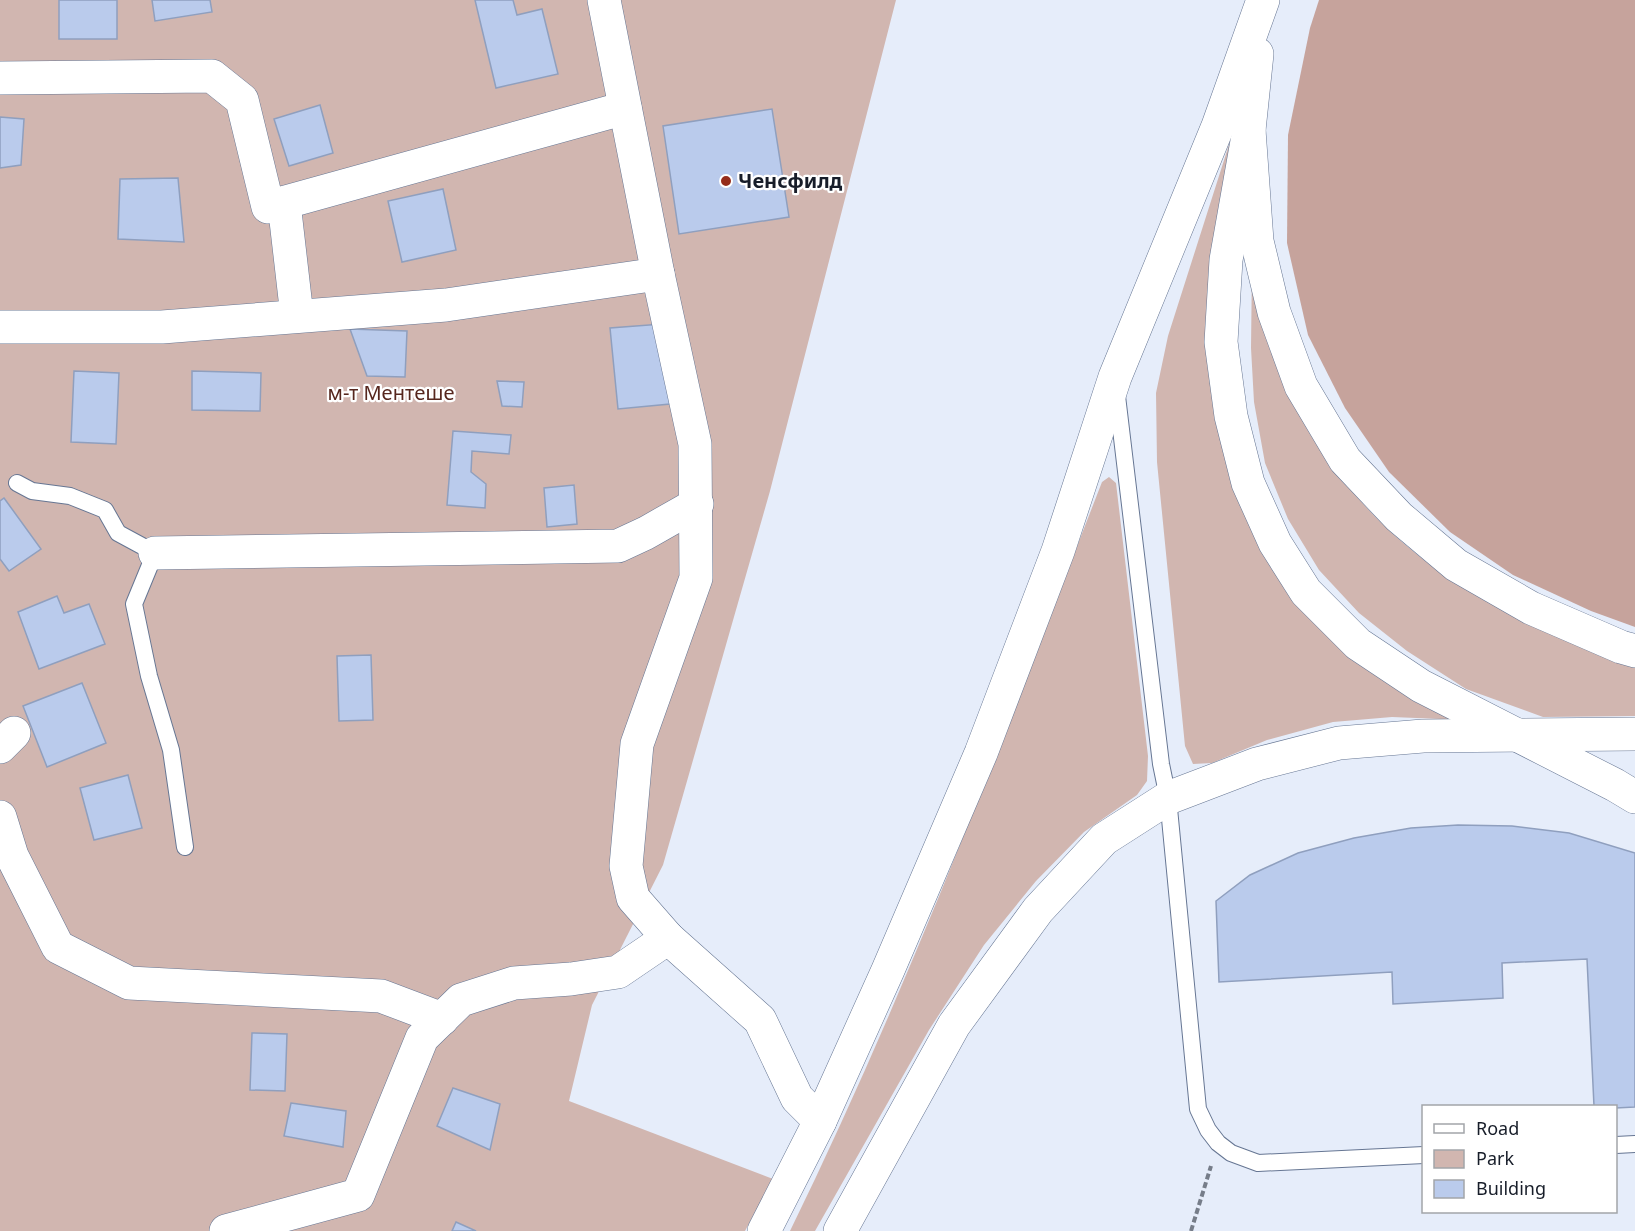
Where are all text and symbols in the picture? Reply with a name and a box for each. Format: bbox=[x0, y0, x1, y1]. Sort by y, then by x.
place label: Ченсфилд bbox=[738, 167, 843, 194]
marker: Ченсфилд bbox=[719, 174, 733, 188]
park label: м-т Ментeше bbox=[328, 379, 454, 406]
legend bbox=[1422, 1105, 1617, 1213]
text: Road bbox=[1476, 1116, 1519, 1140]
text: Park bbox=[1476, 1146, 1514, 1170]
text: Building bbox=[1476, 1176, 1546, 1200]

